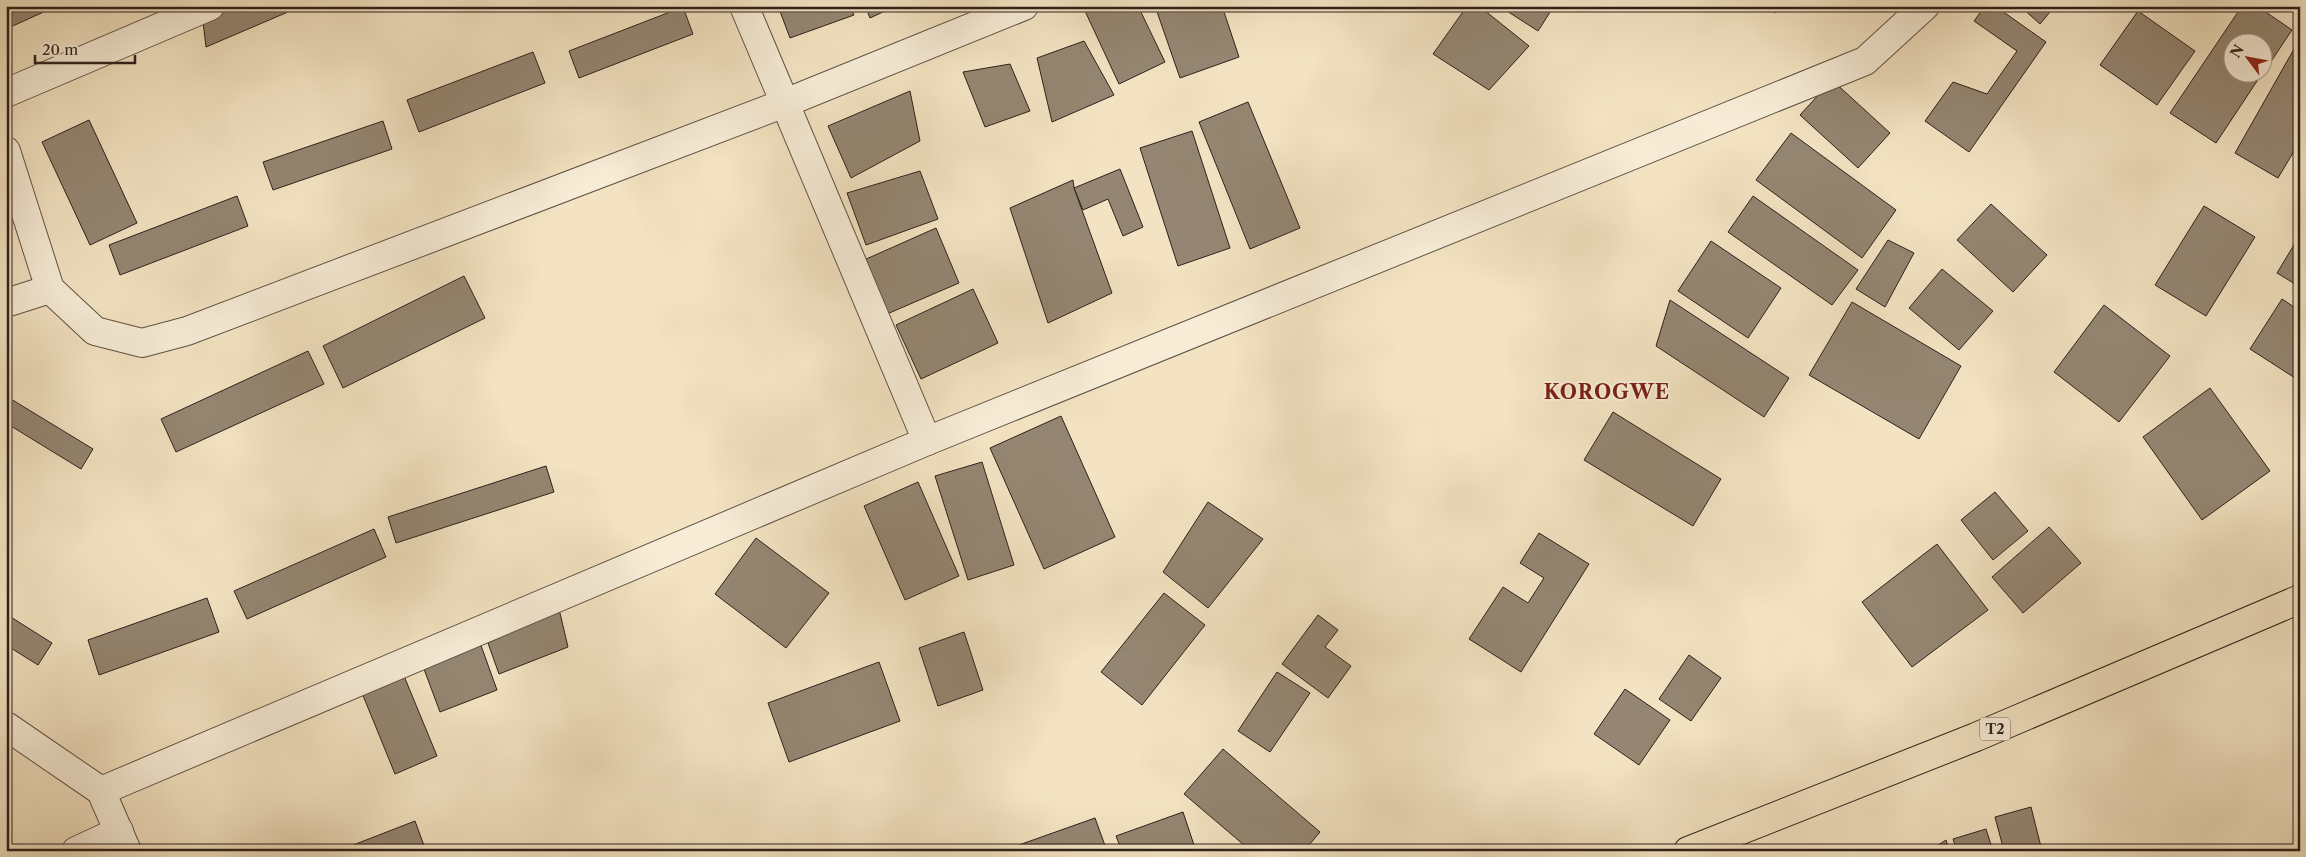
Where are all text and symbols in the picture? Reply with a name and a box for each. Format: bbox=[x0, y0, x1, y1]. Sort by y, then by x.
scale bar bbox=[35, 32, 135, 64]
north arrow bbox=[2224, 32, 2274, 82]
text: 20 m bbox=[42, 40, 78, 59]
text: N bbox=[2226, 41, 2248, 61]
district label: KOROGWE bbox=[1544, 380, 1670, 404]
road number: T2 bbox=[1980, 718, 2010, 741]

